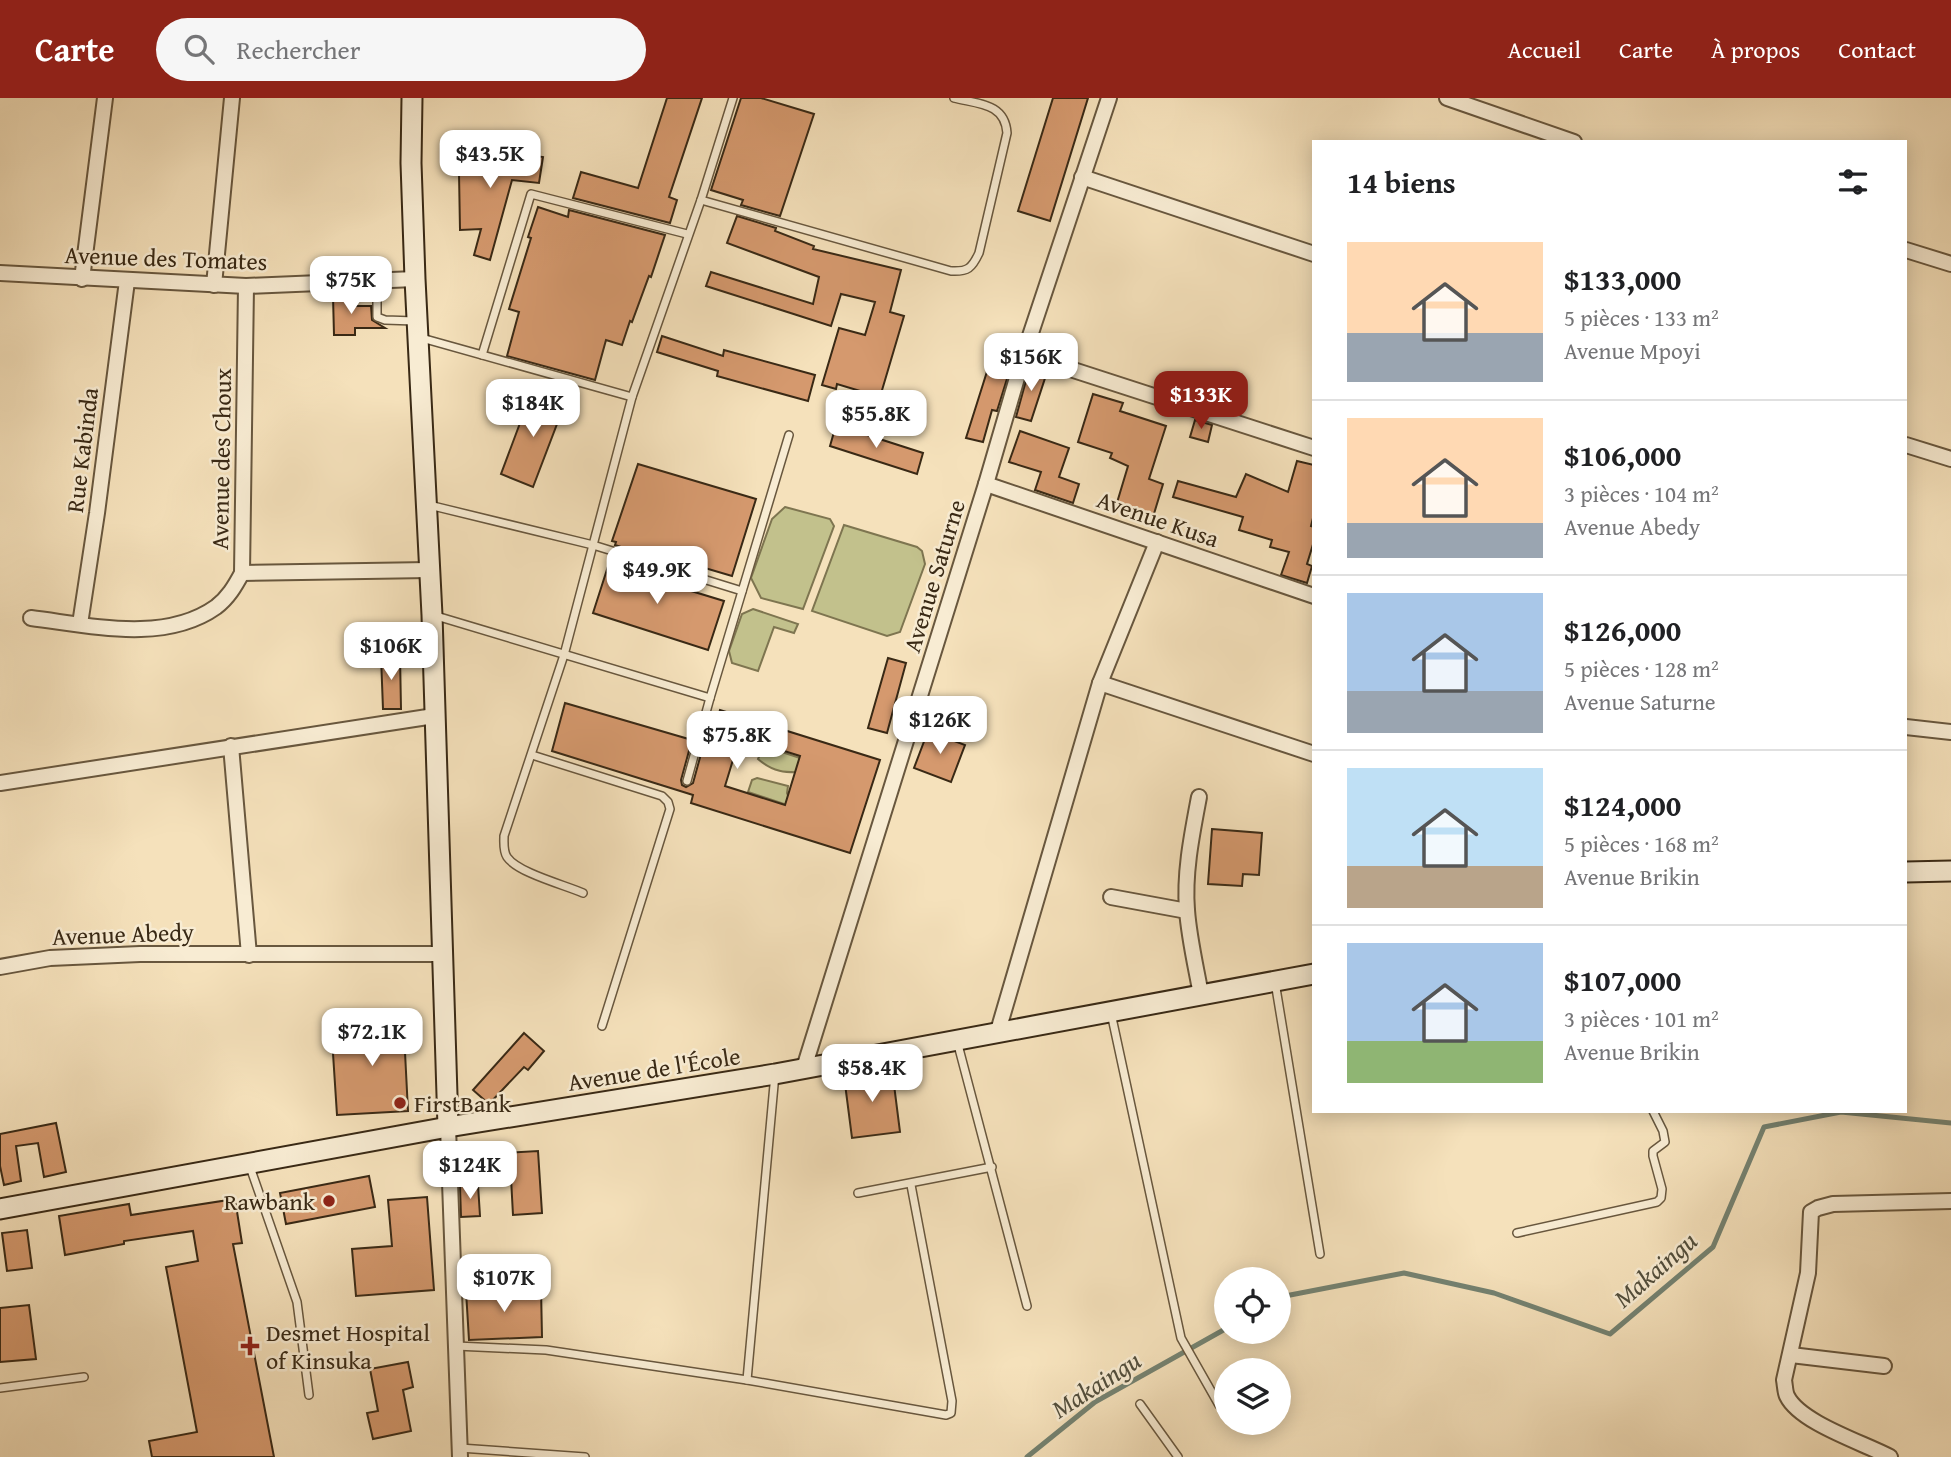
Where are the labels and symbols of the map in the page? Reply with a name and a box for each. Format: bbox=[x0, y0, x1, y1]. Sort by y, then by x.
pin: $43.5K bbox=[433, 130, 547, 190]
street label: Avenue des Tomates bbox=[64, 237, 268, 279]
pin: $75K bbox=[310, 256, 392, 316]
pin: $156K bbox=[982, 334, 1080, 393]
street label: Avenue des Choux bbox=[202, 367, 240, 550]
pin: $133K bbox=[1152, 372, 1250, 431]
pin: $184K bbox=[484, 380, 582, 439]
street label: Rue Kabinda bbox=[57, 385, 107, 515]
pin: $55.8K bbox=[819, 390, 933, 450]
street label: Avenue Kusa bbox=[1092, 482, 1224, 556]
street label: Avenue Saturne bbox=[894, 495, 974, 657]
pin: $49.9K bbox=[600, 546, 714, 606]
pin: $106K bbox=[342, 622, 440, 682]
pin: $126K bbox=[891, 696, 989, 756]
pin: $75.8K bbox=[680, 712, 794, 771]
street label: Avenue Abedy bbox=[51, 914, 195, 954]
pin: $72.1K bbox=[315, 1009, 429, 1068]
street label: Avenue de l'École bbox=[565, 1038, 743, 1100]
pin: $58.4K bbox=[815, 1044, 929, 1104]
place label: FirstBank bbox=[414, 1086, 512, 1121]
marker: FirstBank bbox=[392, 1095, 408, 1111]
pin: $124K bbox=[421, 1142, 519, 1201]
place label: Rawbank bbox=[224, 1184, 316, 1219]
marker: Rawbank bbox=[321, 1193, 337, 1209]
water label: Makaingu bbox=[1604, 1221, 1706, 1317]
pin: $107K bbox=[455, 1254, 553, 1314]
place label: Desmet Hospital of Kinsuka bbox=[266, 1315, 430, 1378]
marker: Desmet Hospital of Kinsuka bbox=[240, 1336, 260, 1356]
water label: Makaingu bbox=[1043, 1340, 1149, 1428]

